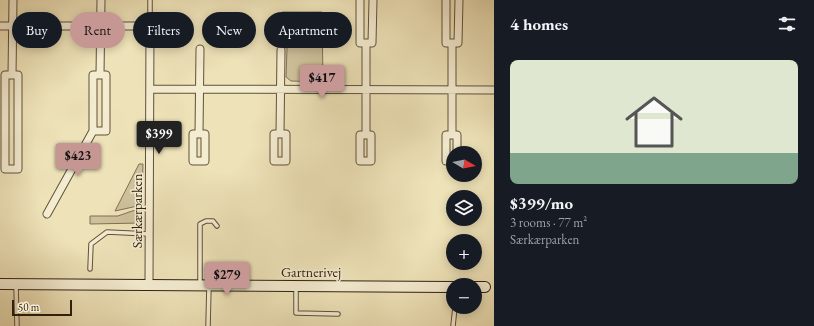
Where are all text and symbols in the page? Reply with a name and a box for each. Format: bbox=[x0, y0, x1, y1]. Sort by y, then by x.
chip: Buy bbox=[12, 12, 62, 48]
chip: Rent bbox=[70, 12, 125, 48]
chip: Filters bbox=[133, 12, 194, 48]
chip: New bbox=[202, 12, 256, 48]
chip: Apartment bbox=[264, 12, 352, 48]
text: 4 homes bbox=[510, 13, 568, 35]
icon: filters bbox=[776, 13, 798, 35]
pin: $417 bbox=[298, 65, 346, 99]
text: $417 bbox=[309, 69, 335, 86]
icon: home bbox=[618, 86, 690, 158]
pin: $399 bbox=[135, 121, 183, 155]
text: $399 bbox=[146, 125, 172, 142]
pin: $423 bbox=[54, 143, 102, 177]
north arrow bbox=[446, 146, 482, 182]
map controls bbox=[446, 146, 482, 314]
text: $423 bbox=[65, 147, 91, 164]
street label: Særkærparken bbox=[128, 173, 146, 248]
button: layers bbox=[446, 190, 482, 226]
text: $399/mo bbox=[510, 192, 573, 214]
text: 3 rooms · 77 m² bbox=[510, 214, 587, 231]
text: Særkærparken bbox=[510, 231, 579, 248]
button: + bbox=[446, 234, 482, 270]
pin: $279 bbox=[203, 262, 251, 296]
street label: Gartnerivej bbox=[281, 263, 341, 281]
text: $279 bbox=[214, 266, 240, 283]
button: − bbox=[446, 278, 482, 314]
scale bar bbox=[12, 298, 72, 317]
text: 50 m bbox=[18, 300, 39, 314]

